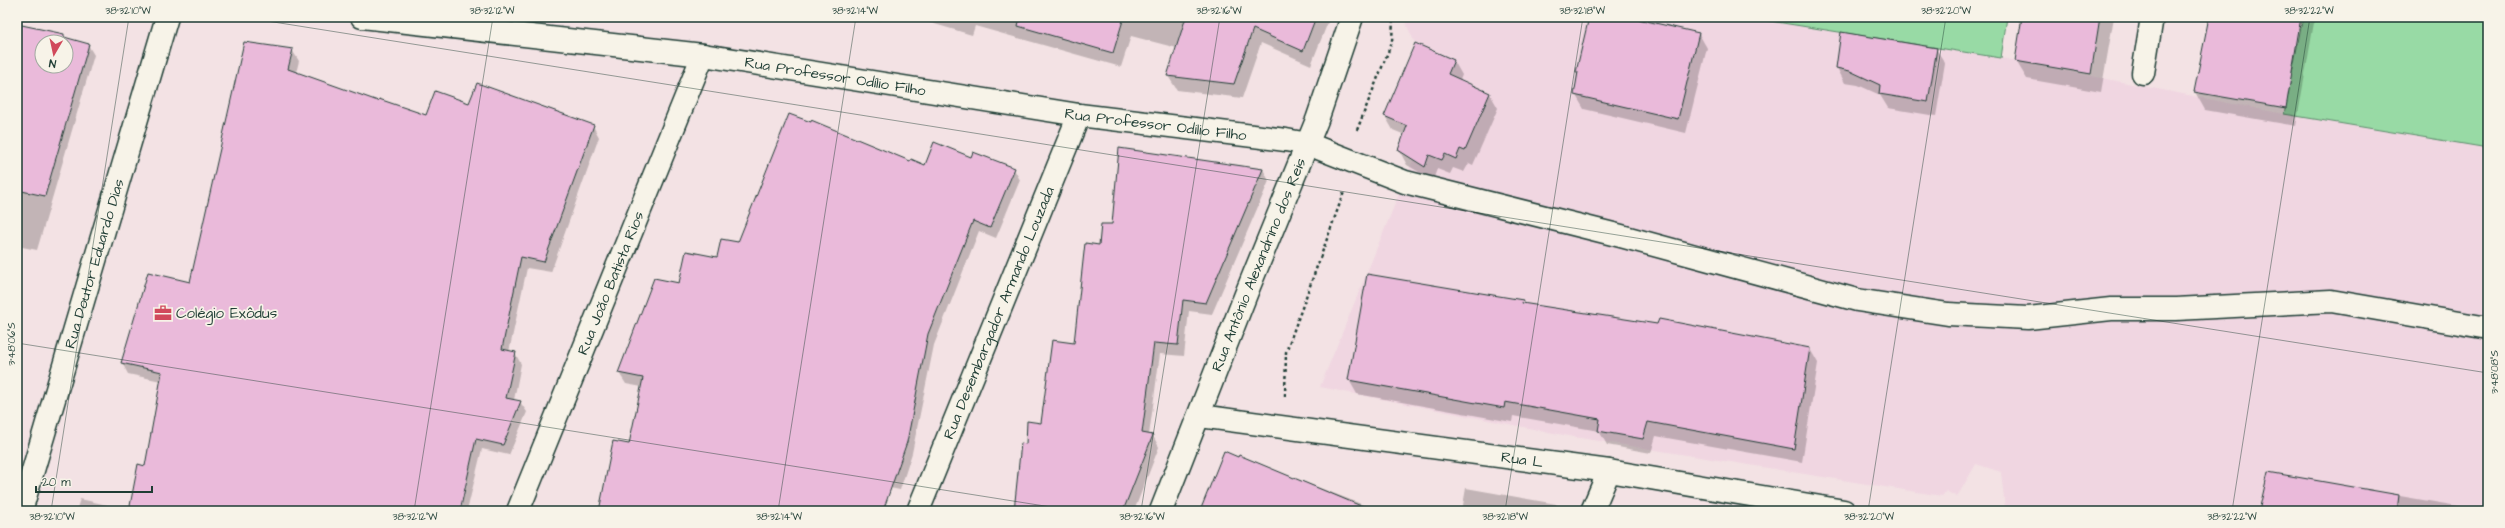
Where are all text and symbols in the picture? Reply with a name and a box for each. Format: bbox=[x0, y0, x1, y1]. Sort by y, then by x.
text: 38°32'10"W bbox=[105, 4, 151, 18]
text: 38°32'12"W bbox=[470, 4, 515, 18]
text: 38°32'14"W bbox=[832, 4, 879, 18]
text: 38°32'16"W bbox=[1196, 4, 1242, 18]
text: 38°32'18"W bbox=[1559, 4, 1605, 18]
text: 38°32'20"W bbox=[1921, 4, 1972, 18]
text: 38°32'22"W bbox=[2284, 4, 2334, 18]
north arrow bbox=[34, 34, 74, 74]
street label: Rua Professor Odílio Filho bbox=[743, 52, 928, 101]
text: N bbox=[48, 55, 57, 71]
street label: Rua Professor Odílio Filho bbox=[1063, 103, 1248, 146]
street label: Rua Antônio Alexandrino dos Reis bbox=[1207, 154, 1312, 375]
street label: Rua Doutor Eduardo Dias bbox=[60, 176, 130, 351]
street label: Rua Desembargador Armando Louzada bbox=[938, 183, 1060, 442]
street label: Rua João Batista Rios bbox=[572, 208, 650, 358]
office icon: Colégio Exôdus bbox=[153, 303, 173, 323]
place label: Colégio Exôdus bbox=[176, 303, 278, 325]
text: 3°48'06"S bbox=[5, 322, 19, 366]
text: 3°48'08"S bbox=[2488, 350, 2502, 394]
street label: Rua L bbox=[1500, 447, 1545, 473]
scale bar bbox=[36, 468, 152, 494]
text: 20 m bbox=[42, 474, 71, 491]
text: 38°32'10"W bbox=[29, 510, 75, 524]
text: 38°32'12"W bbox=[393, 510, 438, 524]
text: 38°32'14"W bbox=[756, 510, 803, 524]
text: 38°32'16"W bbox=[1119, 510, 1165, 524]
text: 38°32'18"W bbox=[1482, 510, 1528, 524]
text: 38°32'20"W bbox=[1844, 510, 1895, 524]
text: 38°32'22"W bbox=[2207, 510, 2257, 524]

